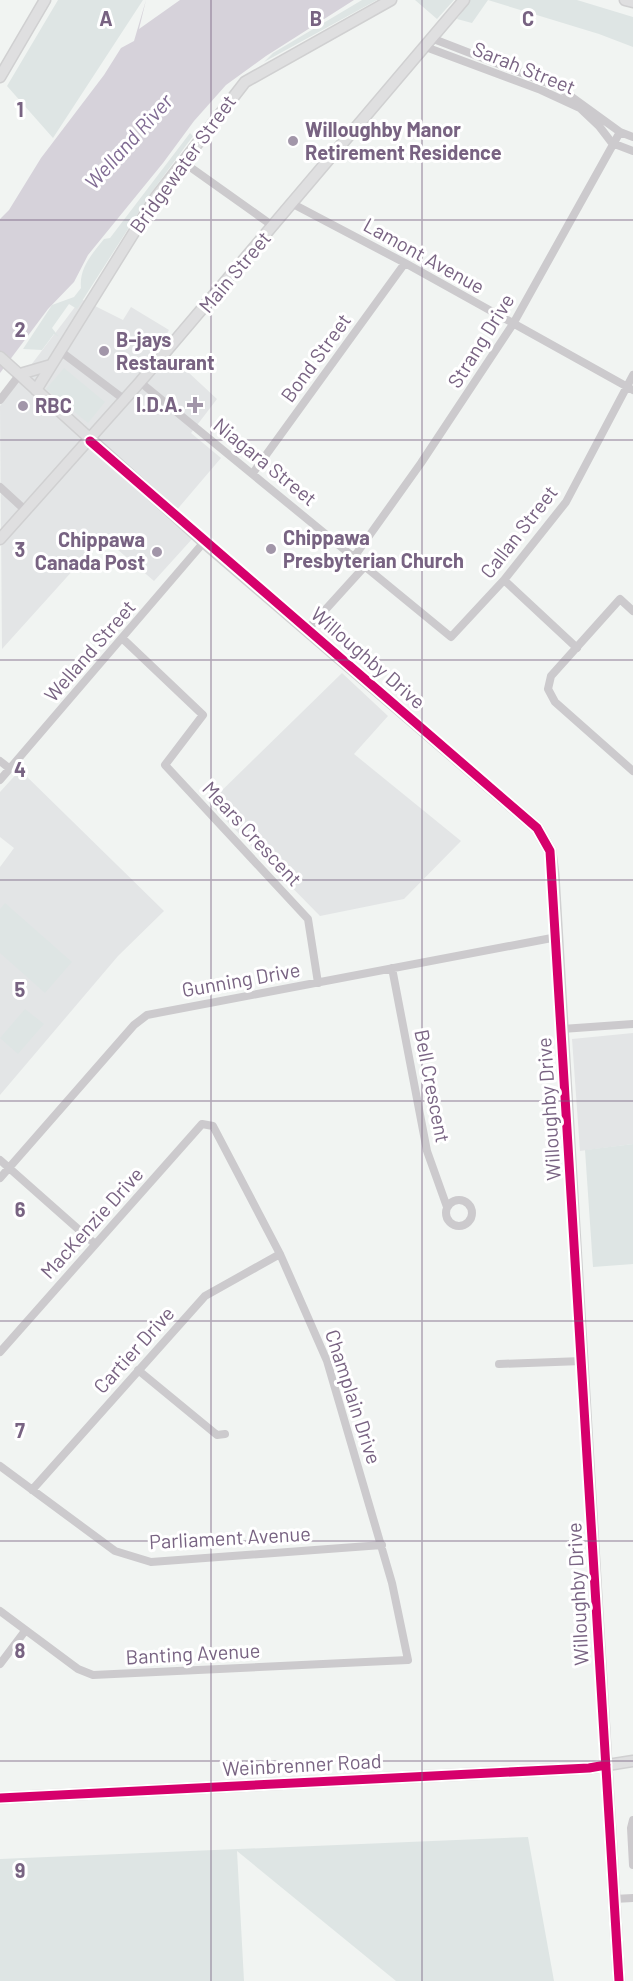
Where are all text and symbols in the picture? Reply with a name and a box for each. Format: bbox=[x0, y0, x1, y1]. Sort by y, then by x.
text: A bbox=[99, 6, 113, 30]
text: B bbox=[310, 6, 322, 30]
text: C bbox=[522, 6, 534, 30]
street label: Sarah Street bbox=[469, 36, 579, 99]
water label: Welland River bbox=[79, 88, 178, 194]
street label: Bridgewater Street bbox=[124, 90, 240, 237]
text: 1 bbox=[16, 97, 24, 121]
place label: Willoughby Manor Retirement Residence bbox=[305, 117, 502, 164]
marker: Willoughby Manor Retirement Residence bbox=[286, 134, 300, 148]
street label: Lamont Avenue bbox=[360, 212, 489, 298]
street label: Main Street bbox=[193, 226, 275, 317]
street label: Strang Drive bbox=[442, 289, 519, 392]
street label: Bond Street bbox=[275, 308, 355, 406]
text: 2 bbox=[14, 317, 26, 341]
place label: B-jays Restaurant bbox=[116, 327, 215, 374]
marker: B-jays Restaurant bbox=[97, 344, 111, 358]
place label: I.D.A. bbox=[136, 392, 183, 416]
place label: RBC bbox=[35, 393, 72, 417]
marker: I.D.A. bbox=[188, 398, 202, 412]
marker: RBC bbox=[16, 399, 30, 413]
street label: Niagara Street bbox=[209, 412, 322, 510]
street label: Callan Street bbox=[475, 480, 562, 583]
place label: Chippawa Presbyterian Church bbox=[283, 525, 464, 572]
place label: Chippawa Canada Post bbox=[35, 527, 145, 574]
text: 3 bbox=[15, 537, 25, 561]
marker: Chippawa Presbyterian Church bbox=[264, 542, 278, 556]
marker: Chippawa Canada Post bbox=[150, 545, 164, 559]
street label: Welland Street bbox=[39, 595, 140, 706]
street label: Willoughby Drive bbox=[307, 601, 431, 713]
text: 4 bbox=[14, 757, 26, 781]
street label: Mears Crescent bbox=[198, 776, 307, 891]
street label: Gunning Drive bbox=[180, 957, 302, 1001]
text: 5 bbox=[15, 977, 26, 1001]
street label: Bell Crescent bbox=[410, 1027, 456, 1144]
street label: Willoughby Drive bbox=[531, 1037, 565, 1181]
street label: MacKenzie Drive bbox=[35, 1162, 148, 1283]
text: 6 bbox=[15, 1197, 26, 1221]
street label: Cartier Drive bbox=[88, 1301, 179, 1398]
street label: Champlain Drive bbox=[321, 1326, 387, 1467]
text: 7 bbox=[15, 1418, 25, 1442]
street label: Parliament Avenue bbox=[148, 1521, 311, 1553]
street label: Willoughby Drive bbox=[561, 1522, 593, 1666]
street label: Banting Avenue bbox=[125, 1637, 261, 1669]
text: 8 bbox=[15, 1638, 26, 1662]
street label: Weinbrenner Road bbox=[222, 1748, 382, 1780]
text: 9 bbox=[15, 1858, 25, 1882]

